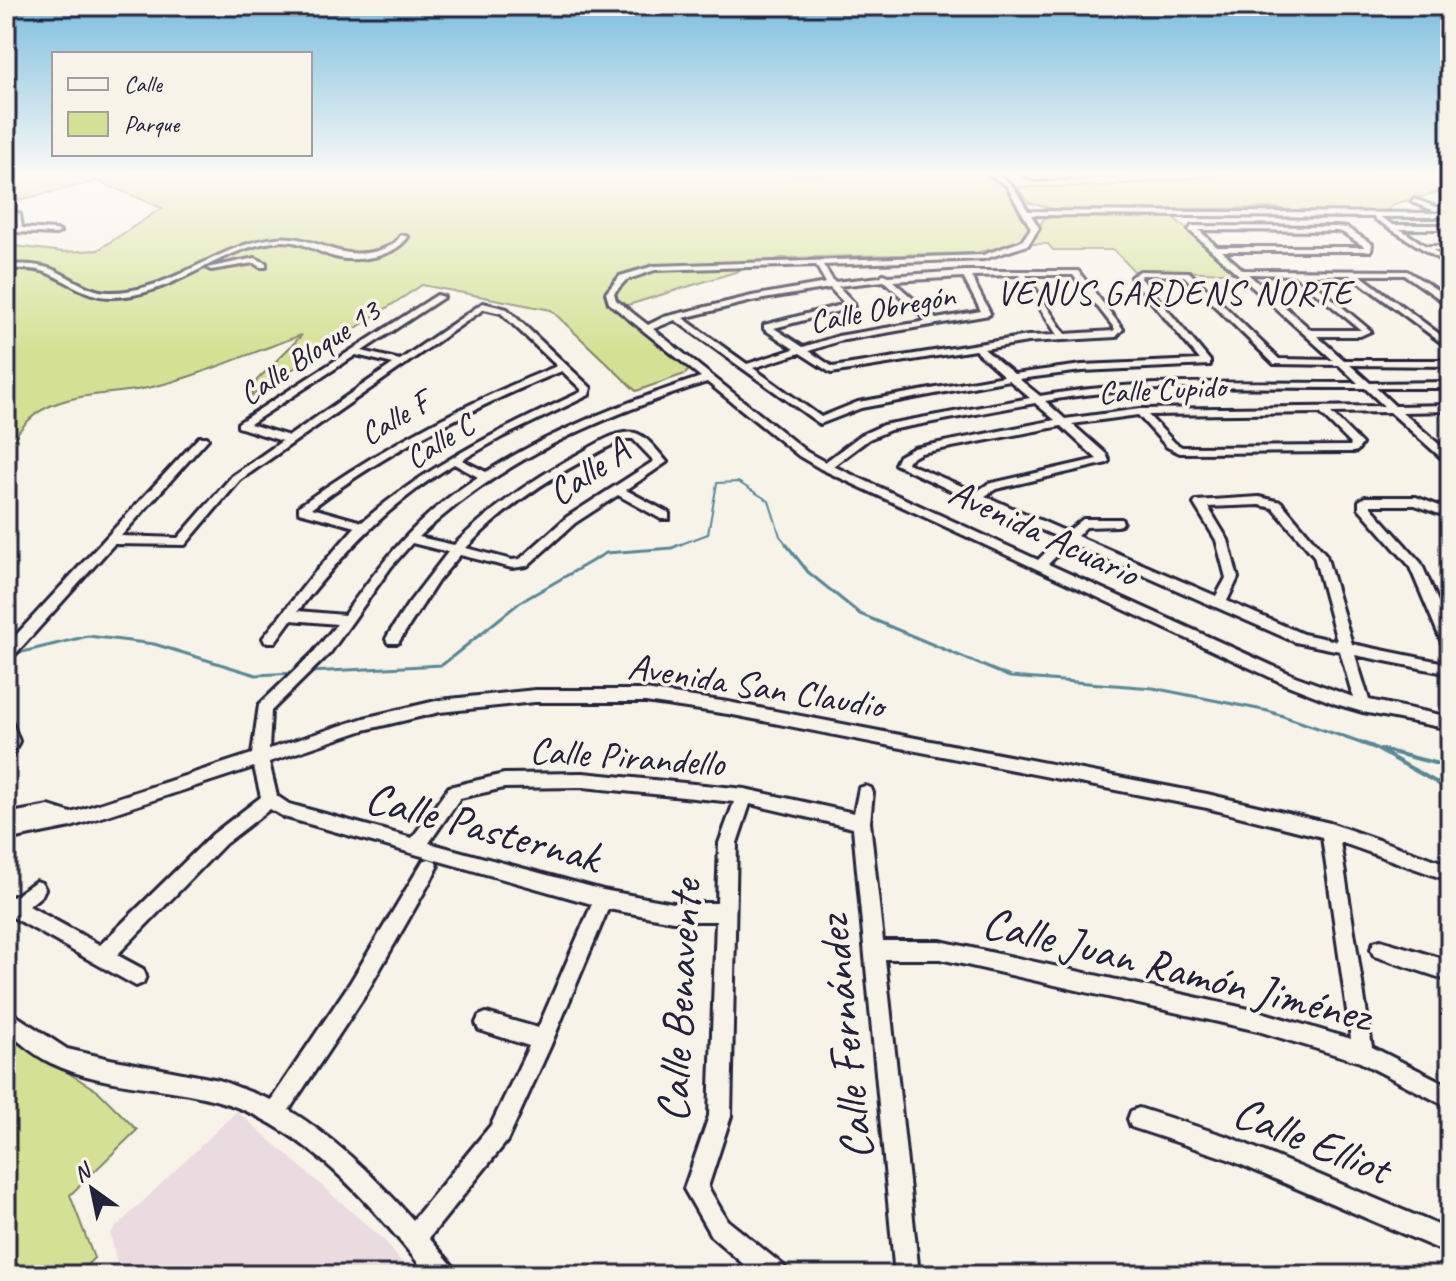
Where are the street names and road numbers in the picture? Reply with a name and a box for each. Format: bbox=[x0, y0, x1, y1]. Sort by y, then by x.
street label: Calle Obregón bbox=[806, 274, 960, 343]
street label: Calle Bloque 13 bbox=[231, 289, 390, 415]
street label: Calle Cupido bbox=[1097, 366, 1230, 413]
street label: Calle F bbox=[352, 379, 442, 454]
street label: Calle C bbox=[397, 402, 485, 478]
street label: Calle A bbox=[539, 426, 639, 516]
street label: Avenida Acuario bbox=[942, 468, 1148, 598]
street label: Avenida San Claudio bbox=[625, 642, 891, 729]
street label: Calle Pirandello bbox=[528, 726, 727, 787]
street label: Calle Pasternak bbox=[359, 768, 609, 887]
street label: Calle Benavente bbox=[644, 875, 714, 1124]
street label: Calle Juan Ramón Jiménez bbox=[977, 893, 1380, 1046]
street label: Calle Fernández bbox=[803, 910, 887, 1163]
street label: Calle Elliot bbox=[1225, 1082, 1402, 1199]

